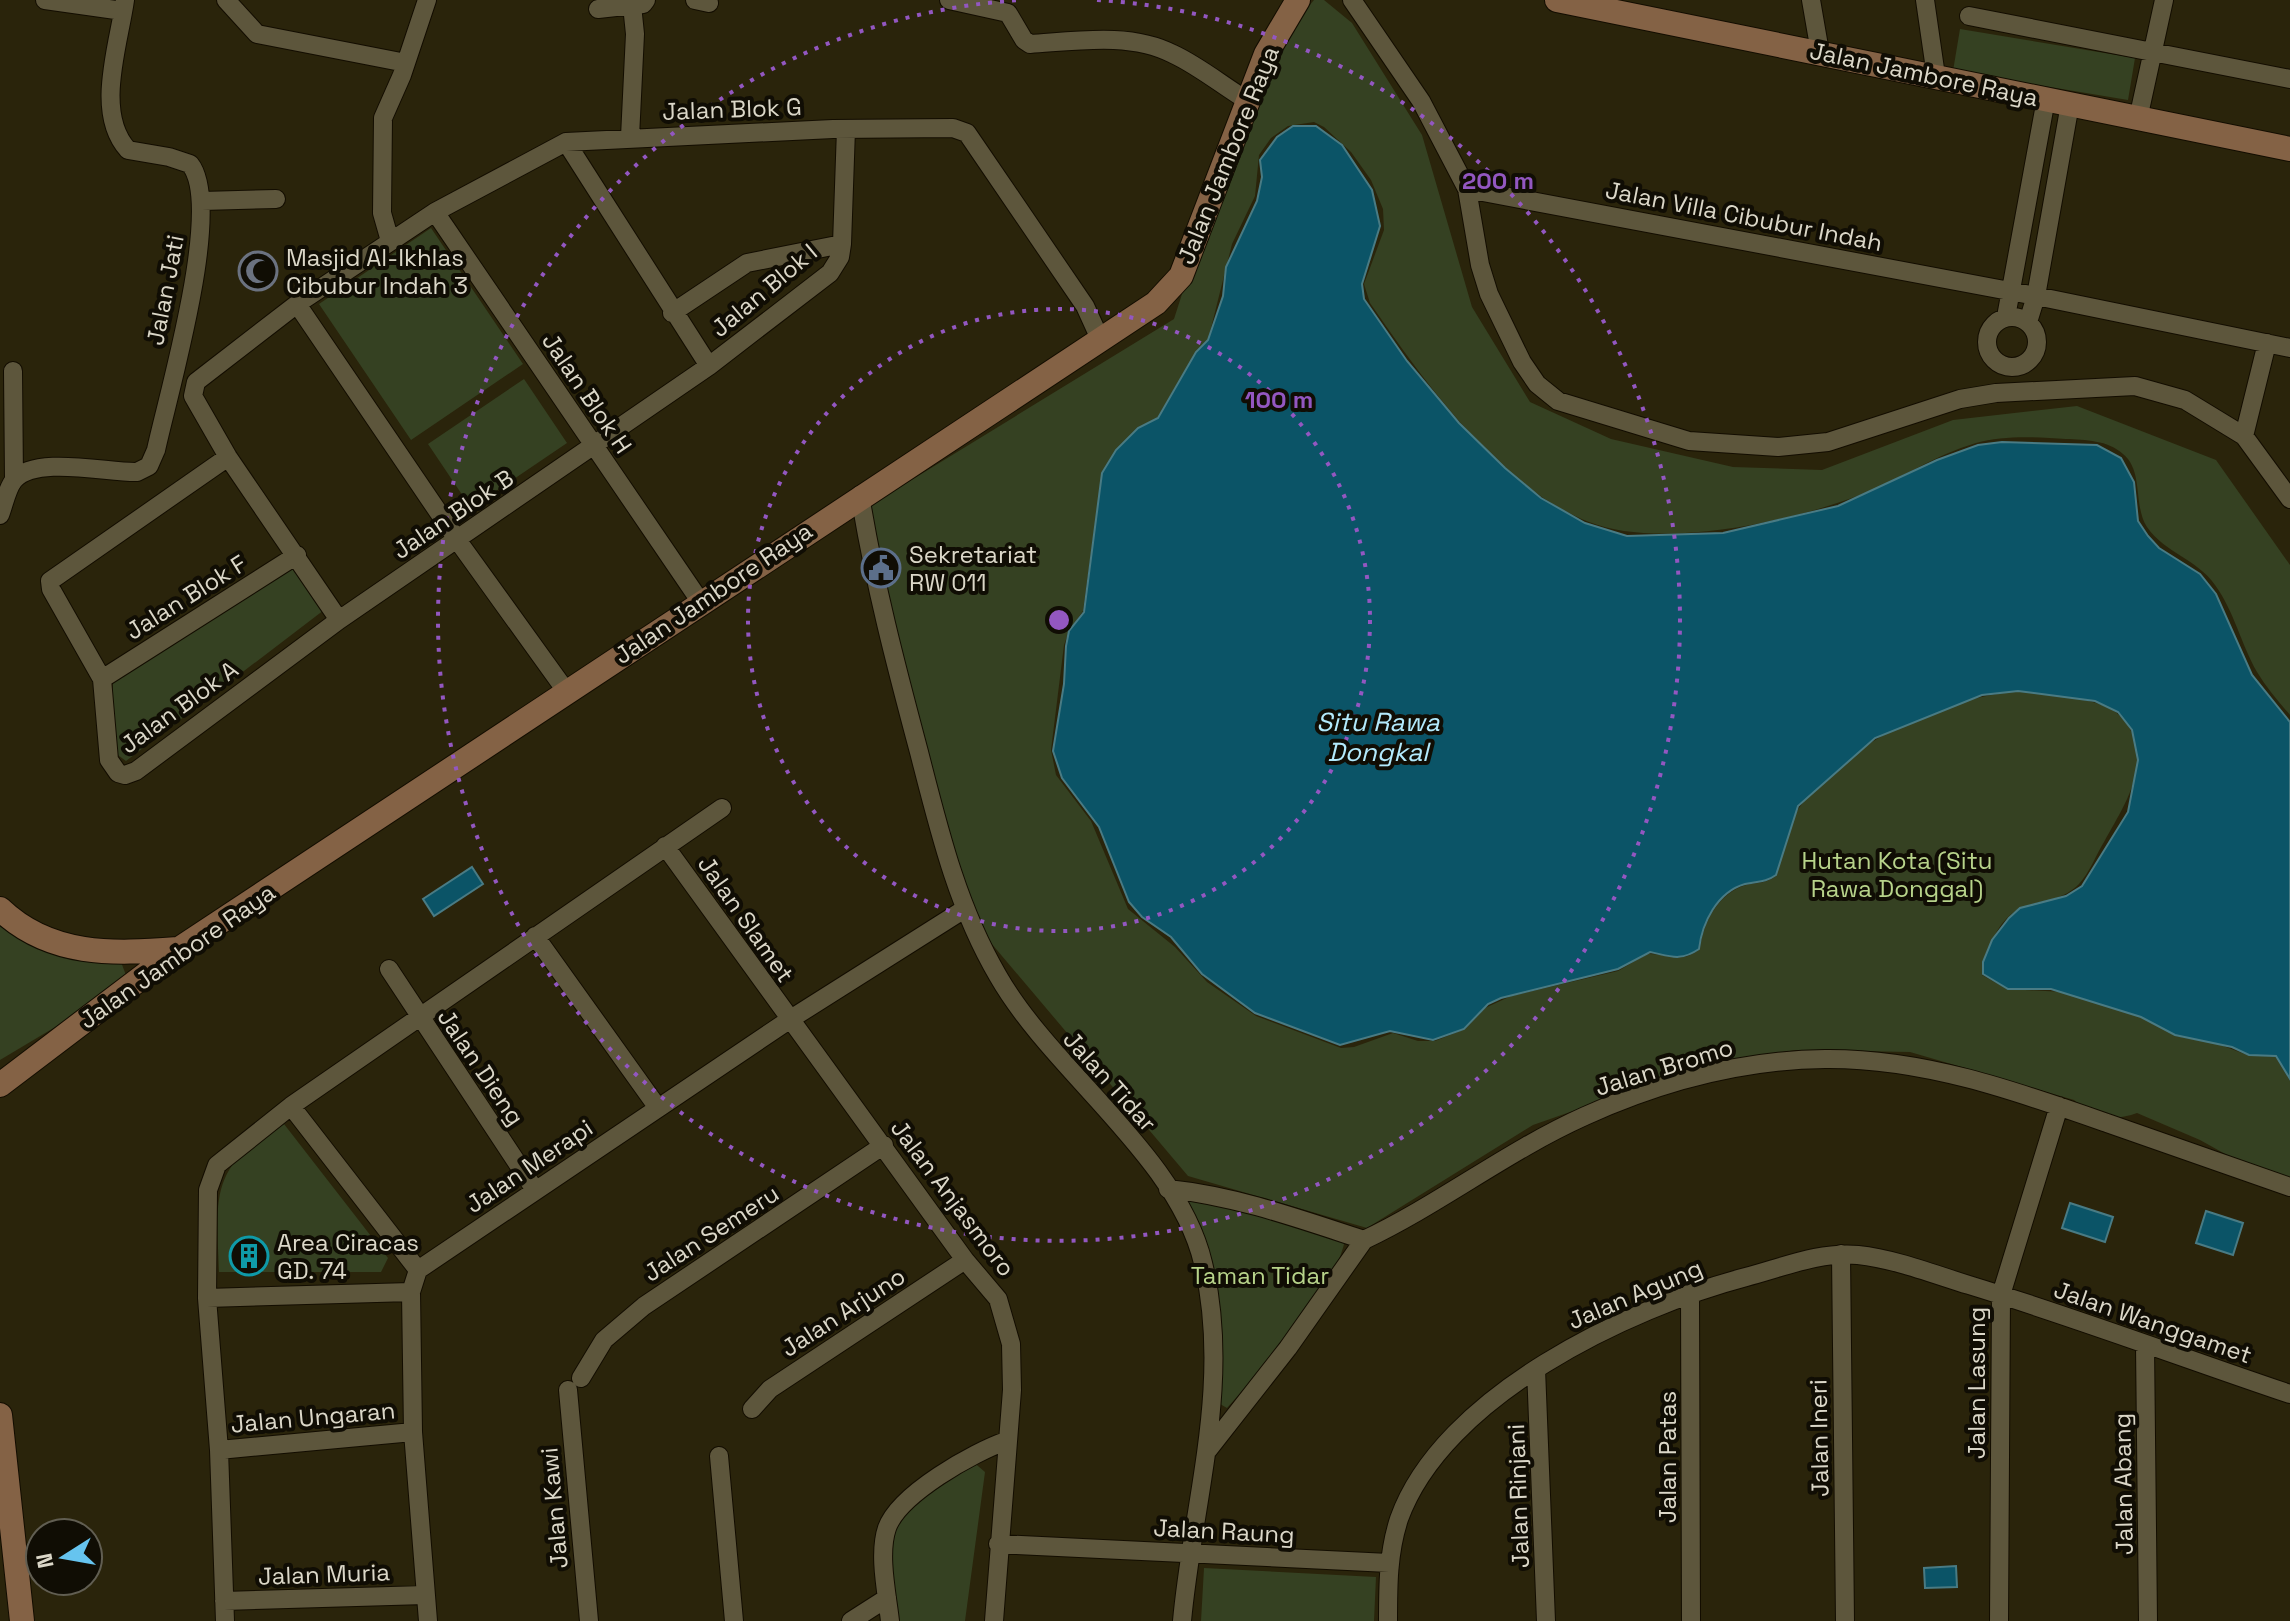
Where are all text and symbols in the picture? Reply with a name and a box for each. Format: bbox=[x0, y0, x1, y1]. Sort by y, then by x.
street label: Jalan Jambore Raya bbox=[1807, 35, 2041, 113]
street label: Jalan Jambore Raya bbox=[1170, 41, 1286, 269]
street label: Jalan Blok G bbox=[662, 91, 802, 127]
text: 200 m bbox=[1462, 165, 1534, 196]
street label: Jalan Villa Cibubur Indah bbox=[1603, 174, 1885, 258]
street label: Jalan Jati bbox=[139, 232, 191, 348]
street label: Jalan Blok I bbox=[704, 236, 824, 344]
place label: Masjid Al-Ikhlas Cibubur Indah 3 bbox=[286, 242, 468, 301]
mosque icon: Masjid Al-Ikhlas Cibubur Indah 3 bbox=[237, 250, 279, 292]
street label: Jalan Blok H bbox=[535, 327, 639, 459]
text: 100 m bbox=[1245, 384, 1313, 415]
street label: Jalan Blok B bbox=[386, 462, 520, 566]
street label: Jalan Jambore Raya bbox=[608, 515, 818, 671]
place label: Sekretariat RW 011 bbox=[909, 539, 1037, 598]
public building icon: Sekretariat RW 011 bbox=[860, 547, 902, 589]
street label: Jalan Blok F bbox=[120, 548, 252, 646]
centre of rings bbox=[1045, 606, 1073, 634]
street label: Jalan Blok A bbox=[114, 654, 244, 760]
water label: Situ Rawa Dongkal bbox=[1316, 705, 1441, 769]
park label: Hutan Kota (Situ Rawa Donggal) bbox=[1802, 845, 1992, 904]
street label: Jalan Slamet bbox=[691, 850, 801, 988]
street label: Jalan Jambore Raya bbox=[73, 877, 281, 1035]
street label: Jalan Dieng bbox=[431, 1003, 531, 1131]
street label: Jalan Tidar bbox=[1057, 1024, 1163, 1138]
street label: Jalan Bromo bbox=[1591, 1031, 1737, 1103]
street label: Jalan Merapi bbox=[460, 1112, 598, 1220]
street label: Jalan Anjasmoro bbox=[884, 1113, 1022, 1283]
street label: Jalan Semeru bbox=[637, 1178, 785, 1288]
place label: Area Ciracas GD. 74 bbox=[277, 1227, 419, 1286]
building icon: Area Ciracas GD. 74 bbox=[228, 1235, 270, 1277]
street label: Jalan Agung bbox=[1563, 1252, 1707, 1336]
street label: Jalan Arjuno bbox=[775, 1260, 911, 1364]
park label: Taman Tidar bbox=[1191, 1260, 1329, 1291]
street label: Jalan Wanggamet bbox=[2050, 1274, 2256, 1370]
street label: Jalan Lasung bbox=[1961, 1307, 1992, 1459]
street label: Jalan Ineri bbox=[1802, 1379, 1836, 1497]
street label: Jalan Patas bbox=[1652, 1391, 1683, 1523]
street label: Jalan Ungaran bbox=[229, 1394, 397, 1440]
street label: Jalan Abang bbox=[2106, 1413, 2140, 1555]
street label: Jalan Rinjani bbox=[1500, 1423, 1536, 1569]
street label: Jalan Kawi bbox=[533, 1446, 575, 1570]
street label: Jalan Raung bbox=[1153, 1512, 1295, 1550]
north arrow bbox=[24, 1517, 104, 1597]
text: N bbox=[29, 1551, 60, 1571]
street label: Jalan Muria bbox=[257, 1556, 391, 1592]

